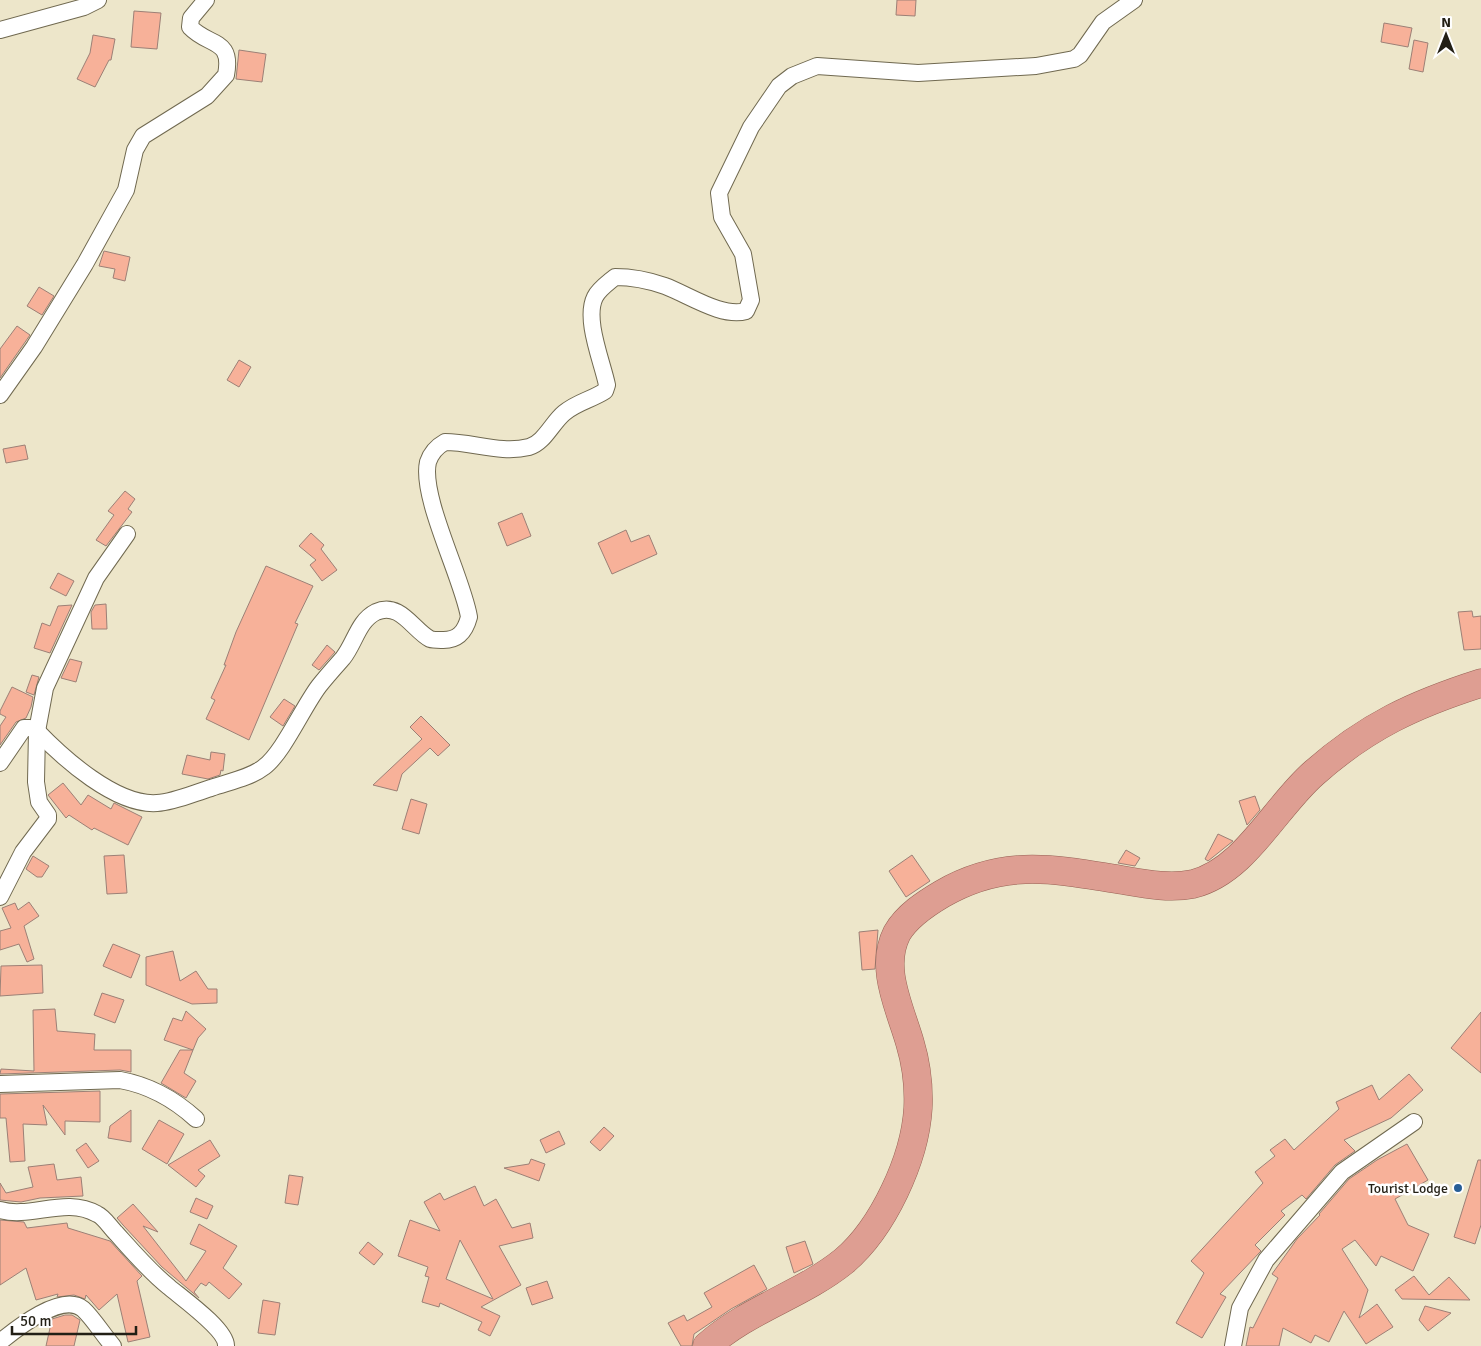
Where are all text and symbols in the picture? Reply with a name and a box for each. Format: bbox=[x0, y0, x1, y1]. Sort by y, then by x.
north arrow bbox=[1421, 10, 1471, 60]
text: N bbox=[1441, 14, 1451, 31]
place label: Tourist Lodge bbox=[1368, 1180, 1448, 1197]
marker: Tourist Lodge bbox=[1452, 1182, 1464, 1194]
scale bar bbox=[12, 1304, 136, 1336]
text: 50 m bbox=[20, 1312, 51, 1330]

